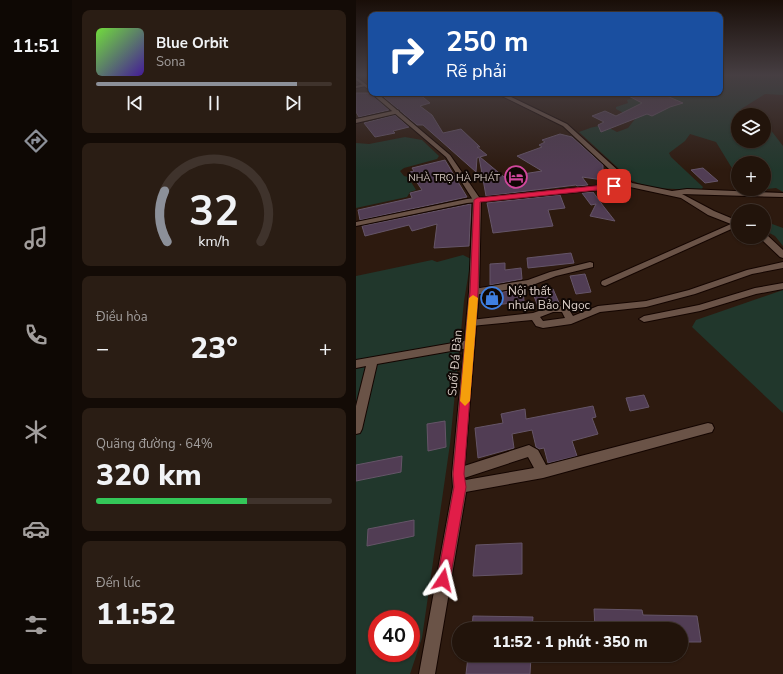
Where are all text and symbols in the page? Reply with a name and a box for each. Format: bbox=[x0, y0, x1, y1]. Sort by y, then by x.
text: 250 m bbox=[446, 23, 529, 61]
icon: right bbox=[380, 28, 432, 80]
text: Blue Orbit bbox=[156, 33, 228, 53]
text: 11:51 bbox=[12, 34, 60, 58]
text: Sona bbox=[156, 53, 186, 71]
text: Rẽ phải bbox=[446, 59, 506, 83]
icon: previous bbox=[124, 92, 146, 114]
icon: pause bbox=[203, 92, 225, 114]
icon: next bbox=[282, 92, 304, 114]
map controls bbox=[731, 108, 771, 244]
button: layers bbox=[731, 108, 771, 148]
icon: directions bbox=[22, 127, 50, 155]
button: + bbox=[731, 156, 771, 196]
hotel icon: NHÀ TRỌ HÀ PHÁT bbox=[503, 164, 529, 190]
pin bbox=[597, 169, 631, 203]
place label: NHÀ TRỌ HÀ PHÁT bbox=[408, 171, 500, 185]
icon: arrive bbox=[603, 175, 625, 197]
text: 32 bbox=[189, 183, 239, 240]
button: − bbox=[731, 204, 771, 244]
icon: music bbox=[22, 224, 50, 252]
text: km/h bbox=[198, 232, 230, 251]
place label: Nội thất nhựa Bảo Ngọc bbox=[508, 283, 591, 313]
shop icon: Nội thất nhựa Bảo Ngọc bbox=[479, 285, 505, 311]
text: Điều hòa bbox=[96, 308, 148, 326]
icon: phone bbox=[22, 321, 50, 349]
text: 23° bbox=[190, 328, 238, 369]
street label: Suối Đá Bàn bbox=[444, 329, 466, 397]
text: − bbox=[96, 334, 109, 364]
text: + bbox=[319, 334, 332, 364]
icon: climate bbox=[22, 418, 50, 446]
text: Quãng đường · 64% bbox=[96, 435, 213, 453]
text: 320 km bbox=[96, 455, 202, 496]
icon: car bbox=[22, 515, 50, 543]
position arrow bbox=[422, 559, 464, 601]
text: Đến lúc bbox=[96, 574, 140, 592]
text: 11:52 bbox=[96, 594, 176, 635]
speed limit sign: 40 bbox=[368, 610, 420, 662]
icon: filters bbox=[22, 611, 50, 639]
text: 11:52 · 1 phút · 350 m bbox=[492, 632, 648, 652]

